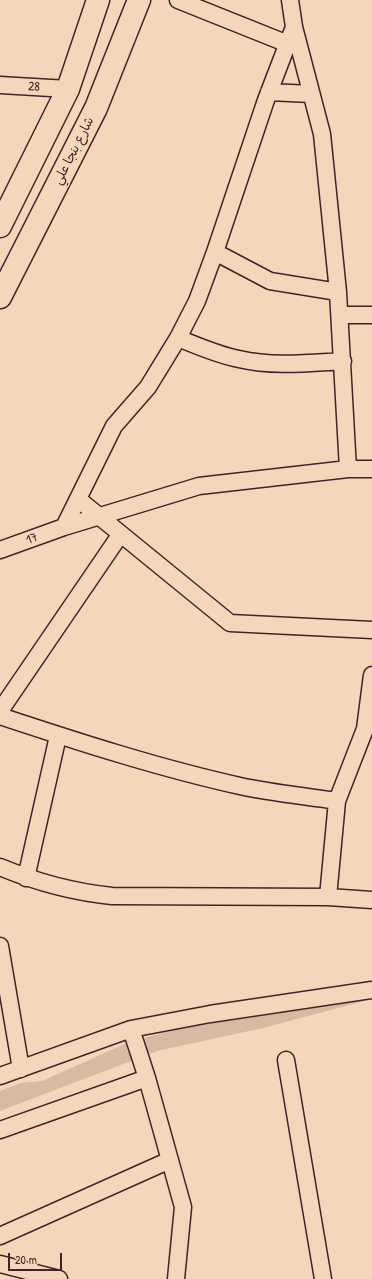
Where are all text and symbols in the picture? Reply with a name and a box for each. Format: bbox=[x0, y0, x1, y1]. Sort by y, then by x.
street label: 28 bbox=[28, 79, 40, 95]
street label: شارع بنجا علي bbox=[50, 114, 98, 188]
street label: 17 bbox=[24, 530, 40, 548]
scale bar bbox=[10, 1245, 64, 1271]
text: 20 m bbox=[15, 1251, 37, 1268]

